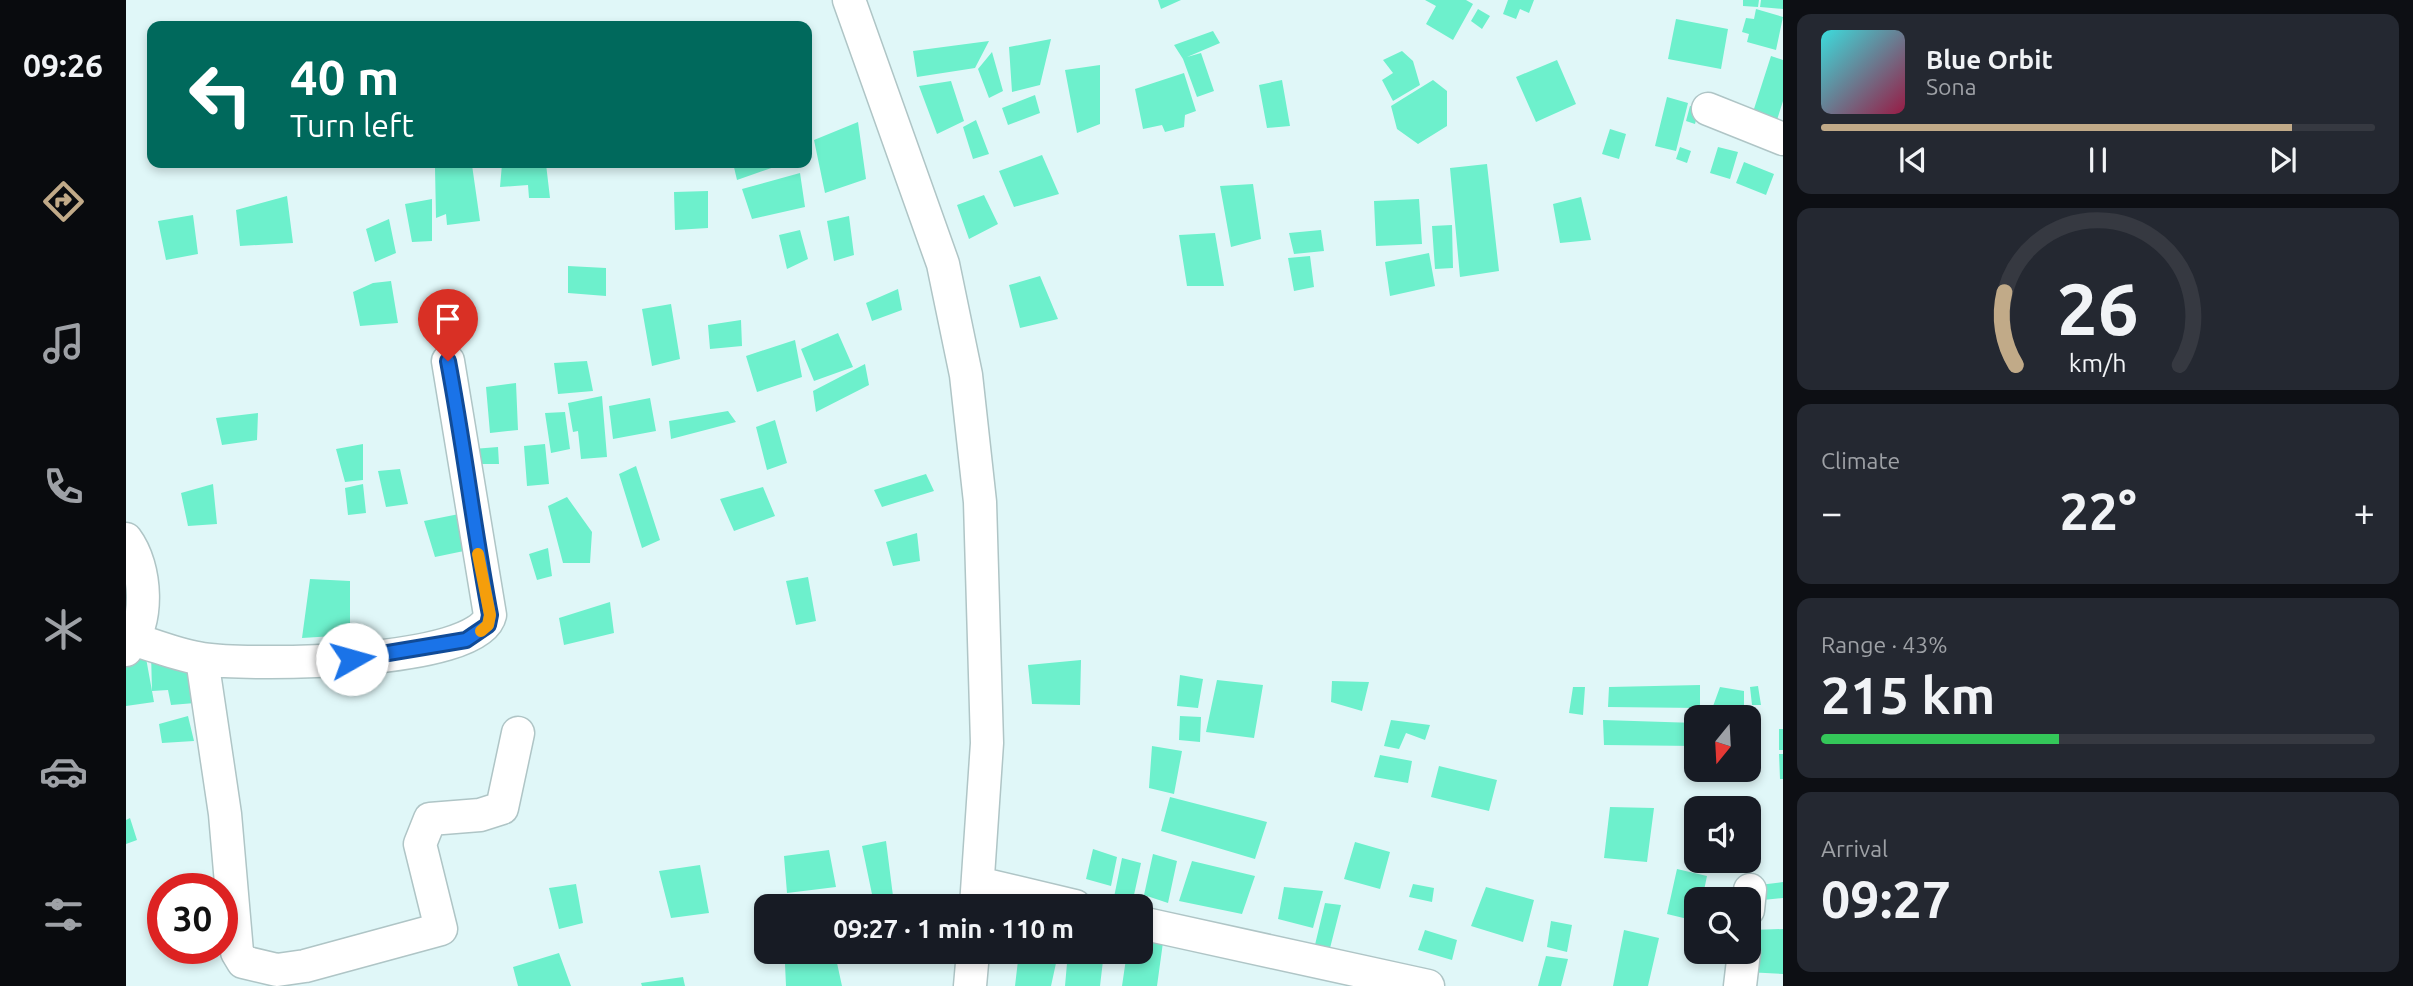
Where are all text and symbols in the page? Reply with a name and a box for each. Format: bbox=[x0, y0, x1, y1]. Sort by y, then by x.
text: Blue Orbit bbox=[1926, 45, 2053, 74]
text: 09:26 bbox=[23, 47, 103, 83]
icon: left bbox=[175, 49, 266, 140]
text: 40 m bbox=[290, 49, 399, 104]
text: Sona bbox=[1926, 74, 1976, 99]
text: Turn left bbox=[290, 107, 414, 143]
icon: previous bbox=[1894, 141, 1932, 179]
icon: pause bbox=[2079, 141, 2117, 179]
icon: next bbox=[2264, 141, 2302, 179]
icon: directions bbox=[39, 177, 88, 226]
text: 26 bbox=[2057, 267, 2139, 349]
pin bbox=[418, 289, 478, 361]
icon: arrive bbox=[429, 300, 467, 338]
icon: music bbox=[39, 319, 88, 368]
text: km/h bbox=[2069, 349, 2127, 377]
text: Climate bbox=[1821, 448, 1900, 473]
icon: phone bbox=[39, 462, 88, 511]
text: 22° bbox=[2059, 482, 2137, 540]
text: − bbox=[1821, 491, 1842, 533]
text: + bbox=[2354, 491, 2375, 533]
icon: climate bbox=[39, 605, 88, 654]
position arrow bbox=[315, 622, 389, 696]
text: Range · 43% bbox=[1821, 632, 1948, 657]
text: 215 km bbox=[1821, 666, 1995, 724]
north arrow bbox=[1684, 705, 1760, 782]
map controls bbox=[1684, 705, 1761, 964]
icon: car bbox=[39, 747, 88, 796]
button: sound bbox=[1684, 796, 1761, 873]
text: Arrival bbox=[1821, 836, 1888, 861]
text: 09:27 bbox=[1821, 870, 1951, 928]
speed limit sign: 30 bbox=[147, 873, 238, 964]
button: search bbox=[1684, 887, 1761, 964]
icon: filters bbox=[39, 890, 88, 939]
text: 09:27 · 1 min · 110 m bbox=[833, 914, 1074, 943]

